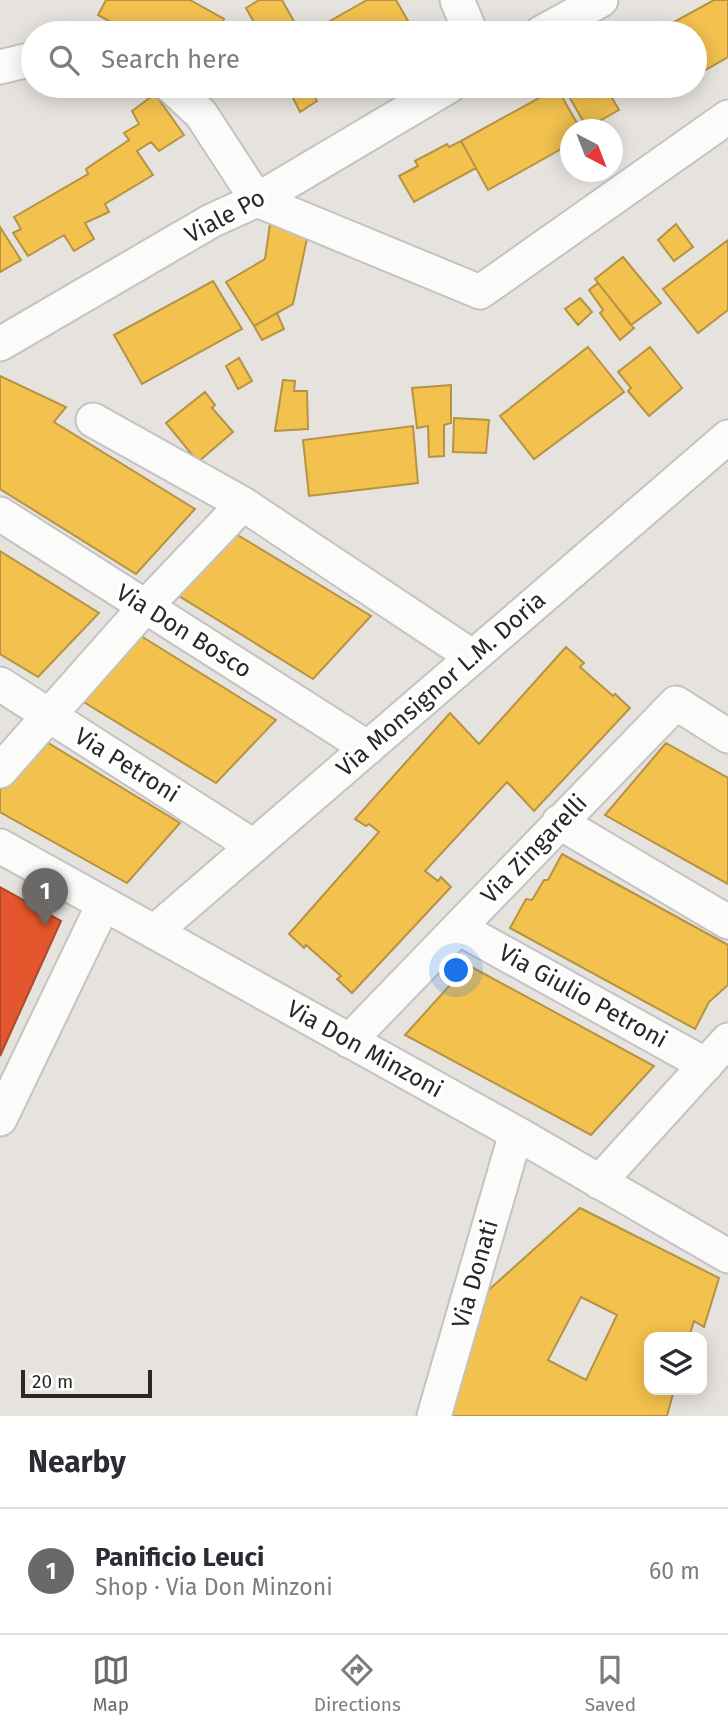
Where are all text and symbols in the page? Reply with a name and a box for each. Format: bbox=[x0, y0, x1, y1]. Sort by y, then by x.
search box bbox=[21, 21, 707, 98]
icon: search bbox=[45, 41, 83, 79]
text: Search here bbox=[101, 44, 240, 75]
north arrow bbox=[560, 119, 623, 182]
street label: Viale Po bbox=[180, 183, 270, 249]
street label: Via Don Bosco bbox=[111, 578, 257, 684]
street label: Via Monsignor L.M. Doria bbox=[331, 586, 551, 782]
street label: Via Petroni bbox=[70, 722, 184, 808]
street label: Via Zingarelli bbox=[475, 789, 593, 909]
pin: 1 bbox=[22, 868, 68, 926]
street label: Via Giulio Petroni bbox=[494, 938, 672, 1054]
your location bbox=[439, 953, 473, 987]
street label: Via Don Minzoni bbox=[282, 995, 448, 1103]
street label: Via Donati bbox=[446, 1217, 504, 1331]
map controls bbox=[644, 1332, 707, 1395]
button: layers bbox=[644, 1332, 707, 1395]
scale bar bbox=[21, 1367, 152, 1399]
text: 20 m bbox=[32, 1370, 73, 1393]
text: Nearby bbox=[28, 1444, 126, 1480]
text: Panificio Leuci bbox=[95, 1542, 264, 1573]
text: 1 bbox=[46, 1557, 56, 1585]
text: 60 m bbox=[649, 1557, 700, 1585]
text: Shop · Via Don Minzoni bbox=[95, 1573, 333, 1601]
tab: Map bbox=[92, 1651, 130, 1716]
tab: Directions bbox=[314, 1651, 401, 1716]
tab: Saved bbox=[585, 1651, 636, 1716]

